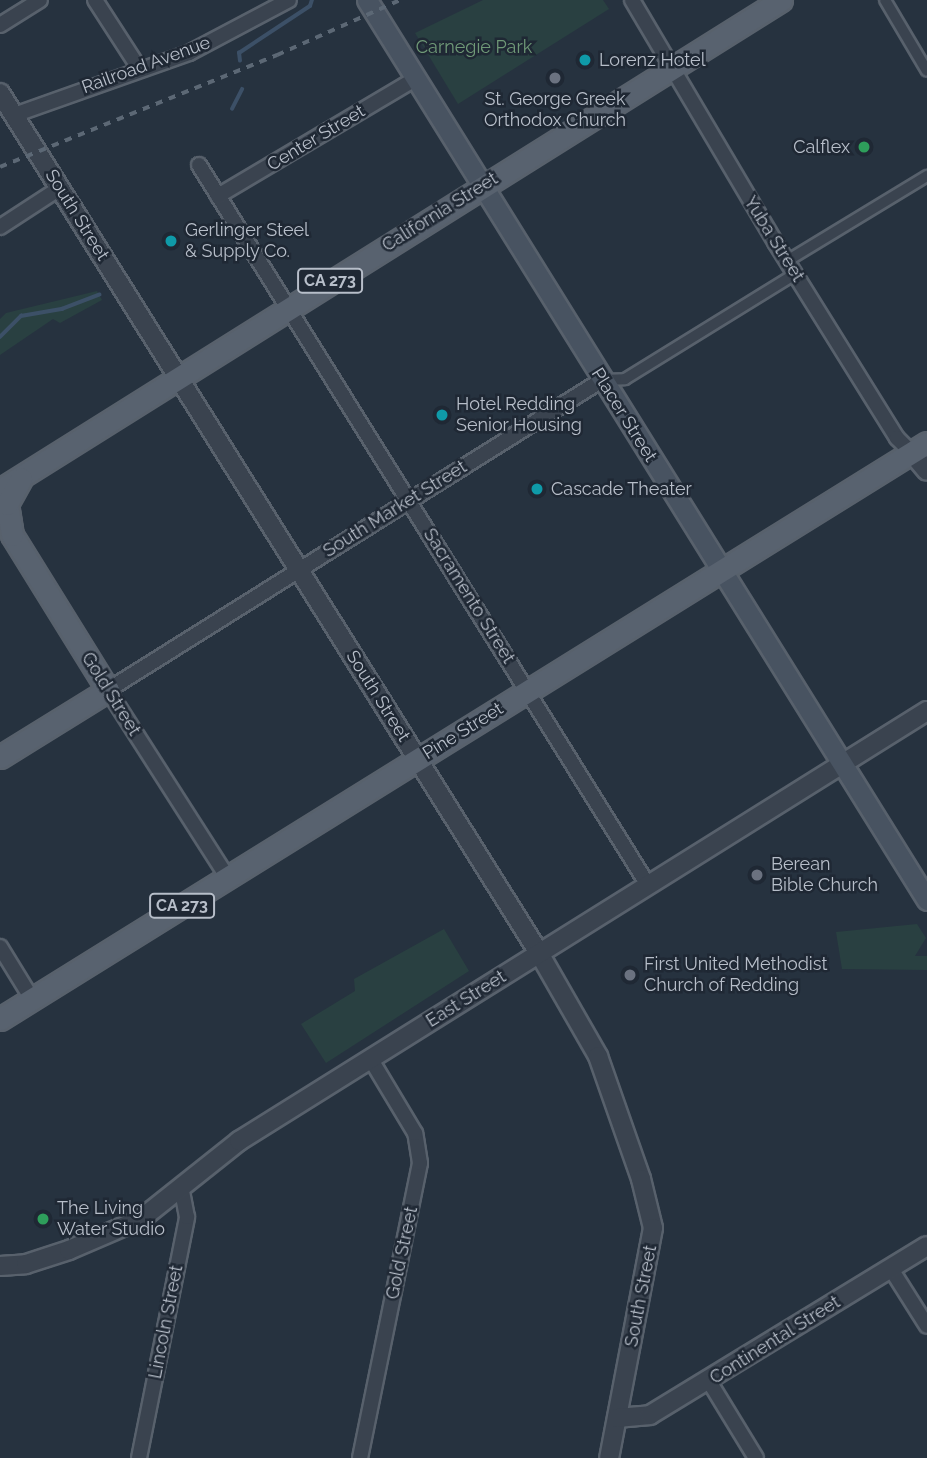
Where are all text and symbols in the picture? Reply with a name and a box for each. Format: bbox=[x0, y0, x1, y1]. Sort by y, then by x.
street label: Railroad Avenue bbox=[79, 32, 213, 98]
park label: Carnegie Park bbox=[416, 36, 532, 58]
place label: Lorenz Hotel bbox=[599, 49, 706, 71]
marker: Lorenz Hotel bbox=[577, 52, 593, 68]
marker: St. George Greek Orthodox Church bbox=[547, 70, 563, 86]
place label: St. George Greek Orthodox Church bbox=[484, 89, 626, 132]
street label: Center Street bbox=[263, 100, 369, 176]
place label: Calflex bbox=[793, 136, 850, 158]
marker: Calflex bbox=[856, 139, 872, 155]
street label: South Street bbox=[40, 165, 114, 265]
street label: California Street bbox=[378, 168, 502, 256]
street label: Yuba Street bbox=[739, 192, 809, 286]
place label: Gerlinger Steel & Supply Co. bbox=[185, 220, 309, 262]
marker: Gerlinger Steel & Supply Co. bbox=[163, 233, 179, 249]
road number: CA 273 bbox=[297, 268, 363, 294]
street label: Placer Street bbox=[586, 364, 662, 466]
place label: Hotel Redding Senior Housing bbox=[456, 394, 582, 436]
marker: Hotel Redding Senior Housing bbox=[434, 407, 450, 423]
street label: South Market Street bbox=[319, 456, 471, 562]
place label: Cascade Theater bbox=[551, 478, 692, 500]
marker: Cascade Theater bbox=[529, 481, 545, 497]
street label: Sacramento Street bbox=[419, 524, 519, 668]
street label: South Street bbox=[341, 646, 415, 746]
street label: Gold Street bbox=[77, 648, 145, 740]
street label: Pine Street bbox=[419, 698, 507, 764]
place label: Berean Bible Church bbox=[771, 854, 878, 896]
marker: Berean Bible Church bbox=[749, 867, 765, 883]
road number: CA 273 bbox=[149, 893, 215, 918]
place label: First United Methodist Church of Redding bbox=[644, 954, 827, 996]
street label: East Street bbox=[422, 966, 510, 1032]
marker: First United Methodist Church of Redding bbox=[622, 967, 638, 983]
place label: The Living Water Studio bbox=[57, 1198, 165, 1240]
street label: Gold Street bbox=[382, 1205, 422, 1301]
marker: The Living Water Studio bbox=[35, 1211, 51, 1227]
street label: South Street bbox=[621, 1243, 661, 1349]
street label: Lincoln Street bbox=[144, 1263, 188, 1381]
street label: Continental Street bbox=[706, 1291, 844, 1389]

